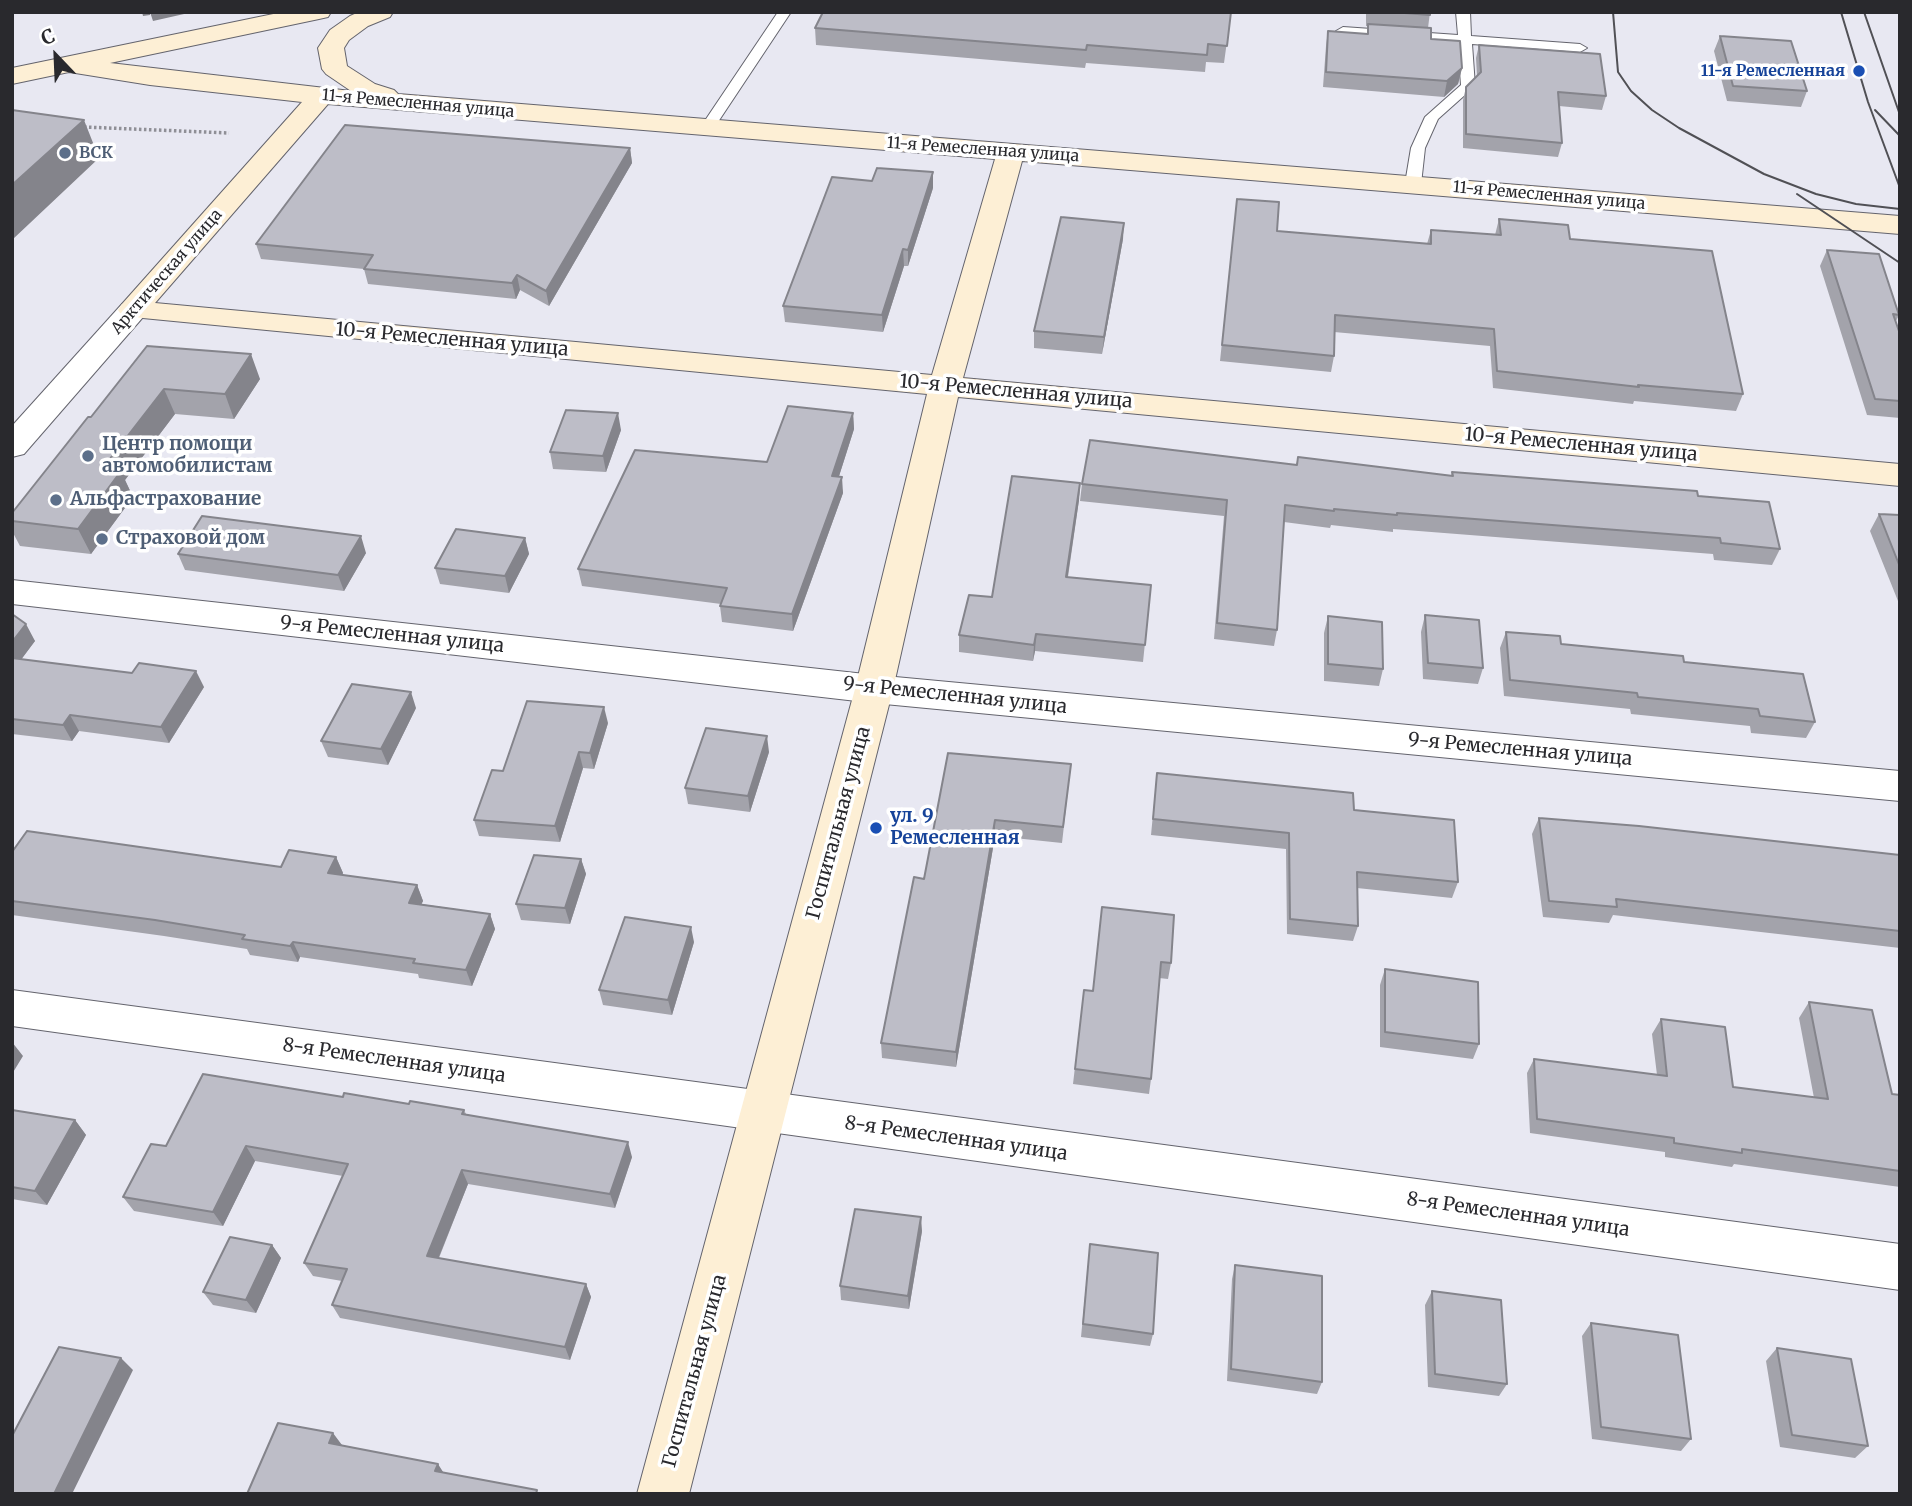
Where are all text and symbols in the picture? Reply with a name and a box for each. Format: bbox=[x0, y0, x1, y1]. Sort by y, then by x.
north arrow bbox=[21, 21, 91, 91]
text: С bbox=[37, 23, 58, 50]
place label: 11-я Ремесленная bbox=[1701, 61, 1845, 81]
marker: 11-я Ремесленная bbox=[1851, 63, 1867, 79]
street label: 11-я Ремесленная улица bbox=[321, 86, 515, 122]
street label: 11-я Ремесленная улица bbox=[886, 134, 1080, 166]
place label: ВСК bbox=[79, 143, 113, 163]
marker: ВСК bbox=[57, 145, 73, 161]
street label: 11-я Ремесленная улица bbox=[1452, 178, 1646, 214]
street label: Арктическая улица bbox=[107, 206, 227, 338]
street label: 10-я Ремесленная улица bbox=[335, 318, 569, 362]
street label: 10-я Ремесленная улица bbox=[899, 370, 1133, 414]
street label: 10-я Ремесленная улица bbox=[1464, 423, 1698, 467]
place label: Центр помощи автомобилистам bbox=[102, 434, 272, 478]
marker: Центр помощи автомобилистам bbox=[80, 448, 96, 464]
place label: Альфастрахование bbox=[70, 489, 261, 511]
marker: Альфастрахование bbox=[48, 492, 64, 508]
place label: Страховой дом bbox=[116, 528, 265, 550]
marker: Страховой дом bbox=[94, 531, 110, 547]
street label: 9-я Ремесленная улица bbox=[279, 612, 505, 658]
street label: 9-я Ремесленная улица bbox=[842, 673, 1068, 719]
street label: Госпитальная улица bbox=[802, 724, 876, 922]
street label: 9-я Ремесленная улица bbox=[1407, 729, 1633, 771]
place label: ул. 9 Ремесленная bbox=[890, 806, 1020, 850]
marker: ул. 9 Ремесленная bbox=[868, 820, 884, 836]
street label: 8-я Ремесленная улица bbox=[281, 1034, 507, 1088]
street label: 8-я Ремесленная улица bbox=[843, 1112, 1069, 1166]
street label: 8-я Ремесленная улица bbox=[1405, 1188, 1631, 1242]
street label: Госпитальная улица bbox=[658, 1272, 732, 1470]

